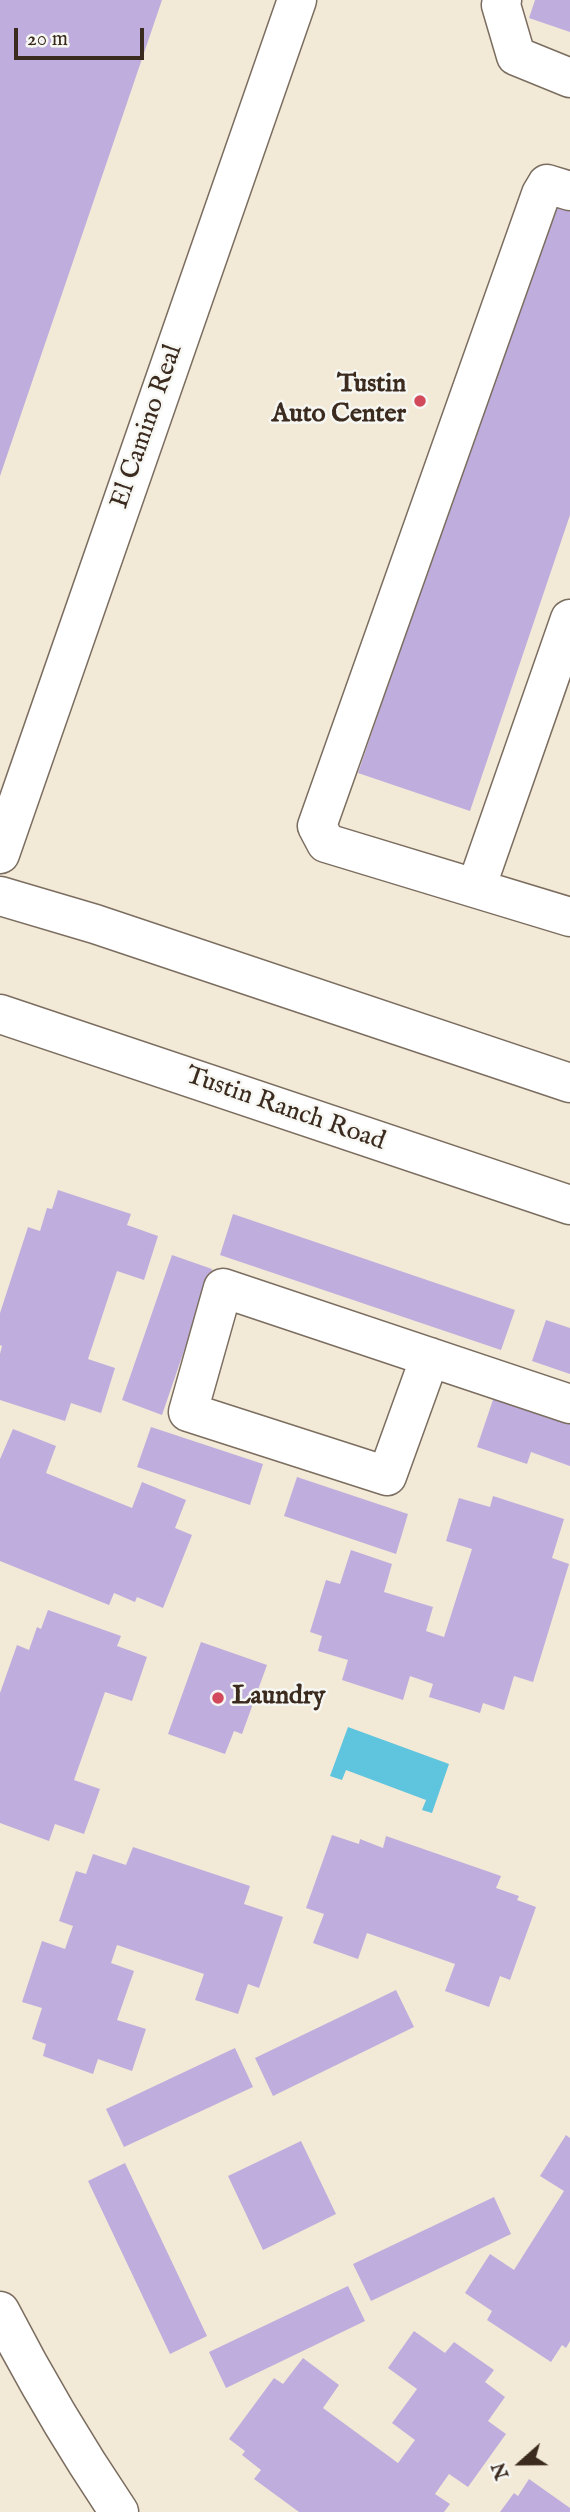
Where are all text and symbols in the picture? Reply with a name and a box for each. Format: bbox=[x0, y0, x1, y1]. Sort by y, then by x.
scale bar bbox=[18, 14, 147, 58]
text: 20 m bbox=[27, 26, 68, 53]
street label: El Camino Real bbox=[105, 341, 191, 513]
place label: Tustin Auto Center bbox=[272, 370, 406, 432]
marker: Tustin Auto Center bbox=[412, 393, 428, 409]
street label: Tustin Ranch Road bbox=[181, 1061, 389, 1159]
place label: Laundry bbox=[232, 1682, 325, 1714]
marker: Laundry bbox=[210, 1690, 226, 1706]
north arrow bbox=[486, 2428, 556, 2498]
text: N bbox=[487, 2459, 516, 2483]

